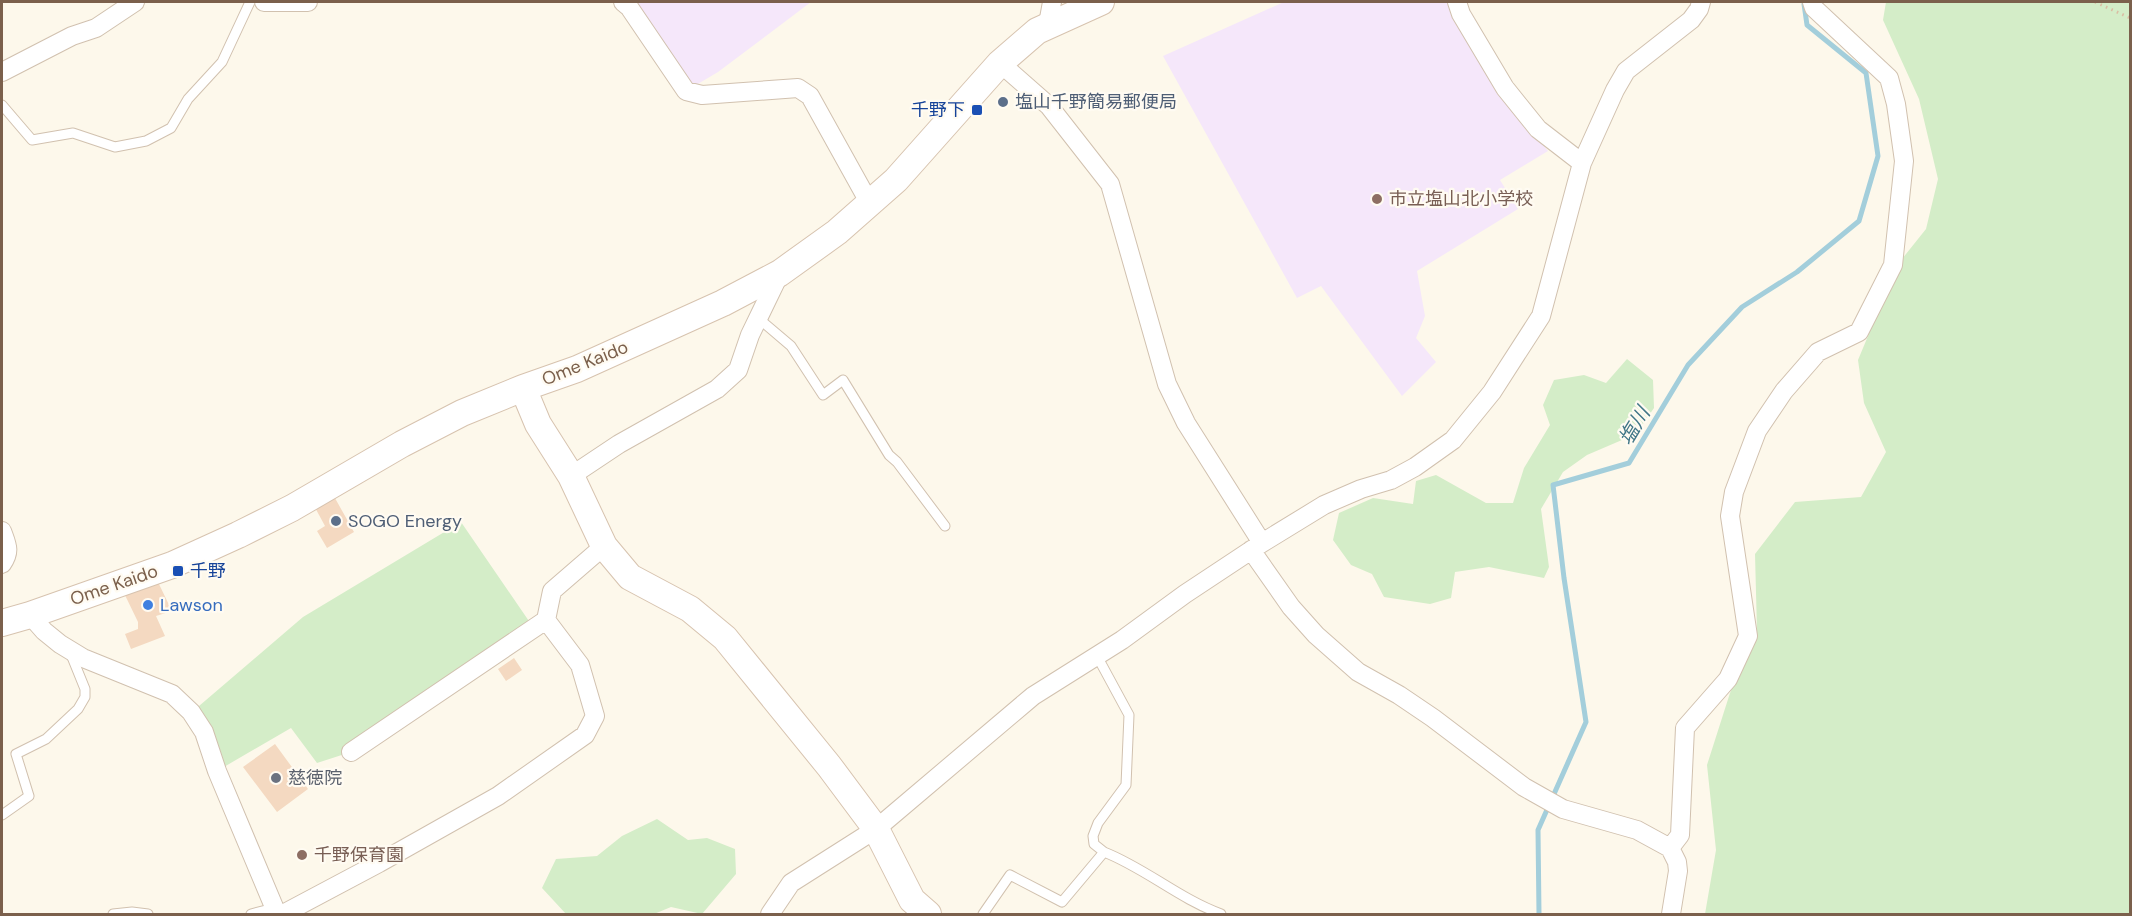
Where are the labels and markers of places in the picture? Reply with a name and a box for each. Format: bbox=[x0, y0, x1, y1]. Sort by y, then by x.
place label: 塩山千野簡易郵便局 bbox=[1015, 90, 1177, 114]
marker: 塩山千野簡易郵便局 bbox=[996, 95, 1010, 109]
place label: 千野下 bbox=[911, 98, 965, 122]
marker: 千野下 bbox=[970, 103, 984, 117]
place label: 市立塩山北小学校 bbox=[1389, 187, 1533, 211]
marker: 市立塩山北小学校 bbox=[1370, 192, 1384, 206]
place label: SOGO Energy bbox=[348, 509, 462, 533]
marker: SOGO Energy bbox=[329, 514, 343, 528]
place label: 千野 bbox=[190, 559, 226, 583]
marker: 千野 bbox=[171, 564, 185, 578]
place label: Lawson bbox=[160, 593, 223, 617]
marker: Lawson bbox=[141, 598, 155, 612]
place label: 慈徳院 bbox=[288, 766, 342, 790]
marker: 慈徳院 bbox=[269, 771, 283, 785]
place label: 千野保育園 bbox=[314, 843, 404, 867]
marker: 千野保育園 bbox=[295, 848, 309, 862]

